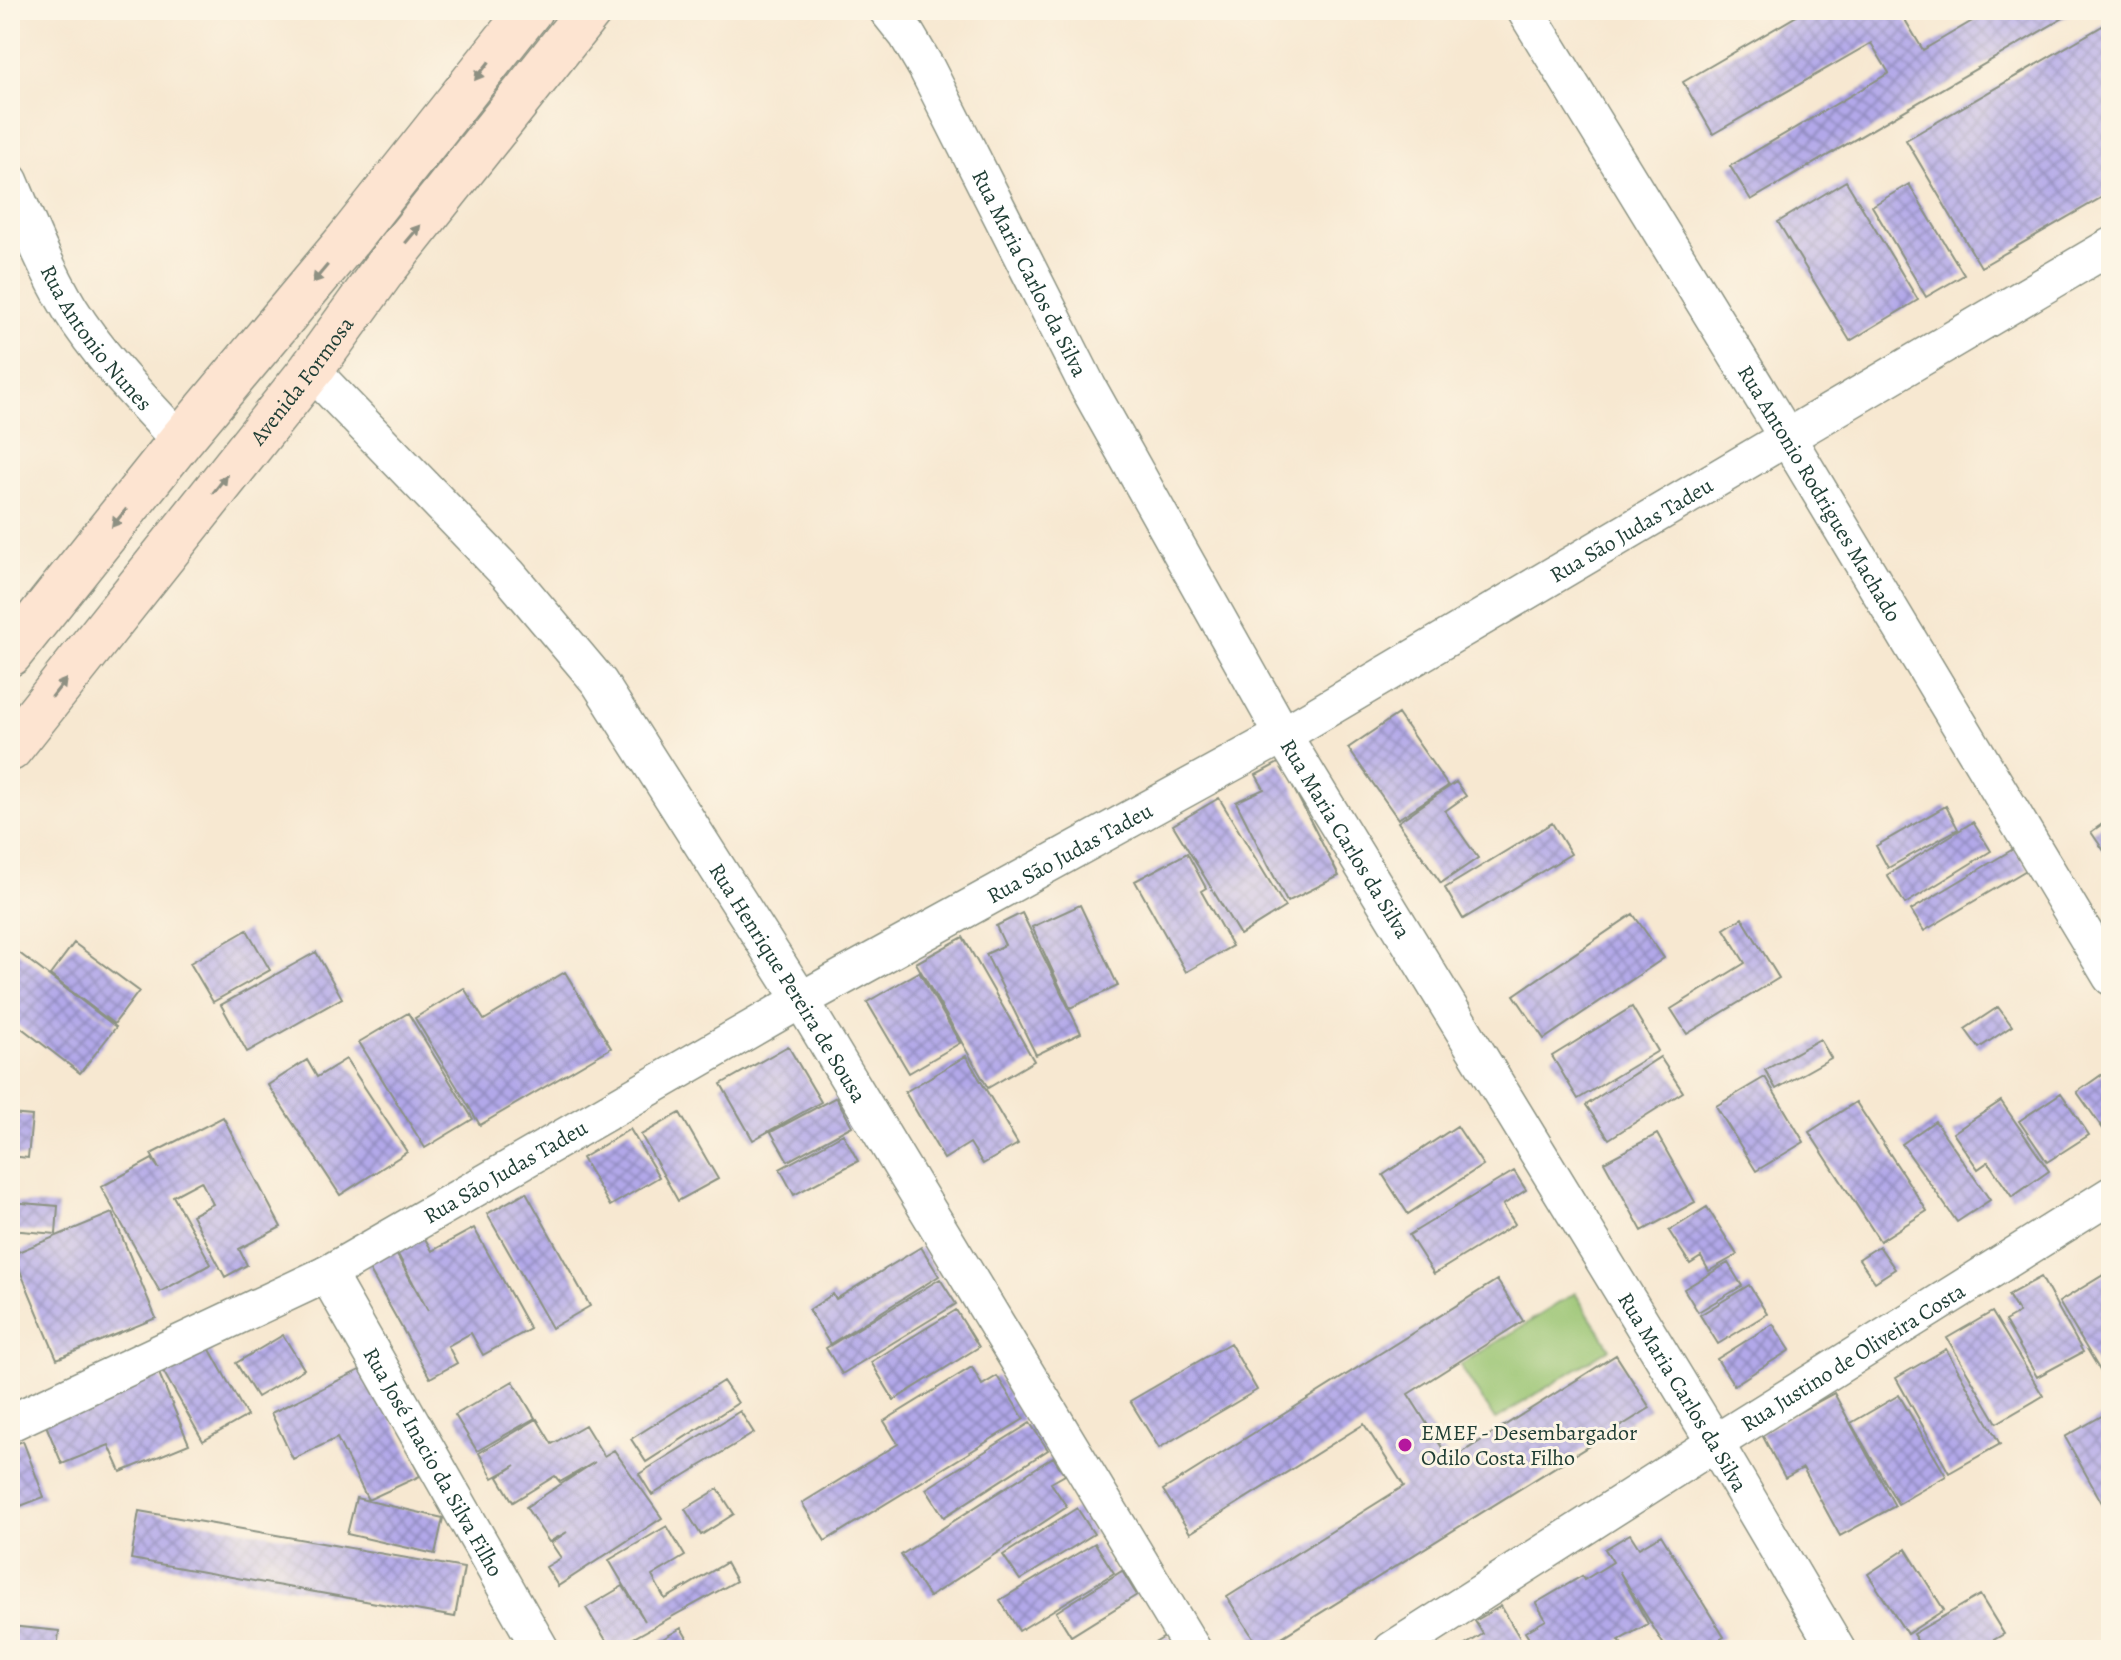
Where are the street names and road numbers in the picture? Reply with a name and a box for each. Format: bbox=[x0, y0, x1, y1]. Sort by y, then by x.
street label: Rua Maria Carlos da Silva bbox=[964, 165, 1095, 383]
street label: Rua Antonio Nunes bbox=[33, 260, 159, 418]
street label: Avenida Formosa bbox=[243, 310, 361, 452]
street label: Rua Antonio Rodrigues Machado bbox=[1730, 360, 1908, 627]
street label: Rua São Judas Tadeu bbox=[1544, 470, 1719, 590]
street label: Rua Maria Carlos da Silva bbox=[1273, 734, 1418, 945]
street label: Rua São Judas Tadeu bbox=[982, 796, 1158, 911]
street label: Rua Henrique Pereira de Sousa bbox=[702, 857, 874, 1109]
street label: Rua São Judas Tadeu bbox=[418, 1113, 593, 1231]
street label: Rua Justino de Oliveira Costa bbox=[1735, 1276, 1972, 1439]
street label: Rua Maria Carlos da Silva bbox=[1610, 1287, 1755, 1498]
street label: Rua José Inacio da Silva Filho bbox=[356, 1342, 510, 1582]

